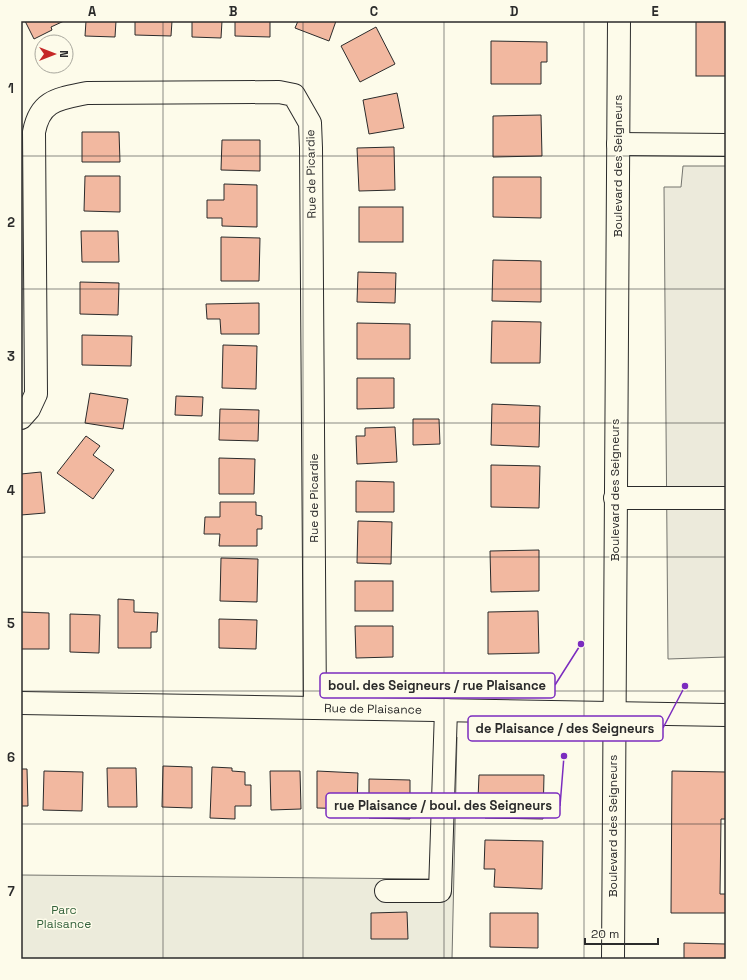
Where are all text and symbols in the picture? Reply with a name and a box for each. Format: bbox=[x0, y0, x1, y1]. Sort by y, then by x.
text: A bbox=[88, 3, 97, 20]
text: B bbox=[229, 3, 238, 20]
text: C bbox=[370, 3, 378, 20]
text: D bbox=[510, 3, 519, 20]
text: E bbox=[651, 3, 659, 20]
north arrow bbox=[34, 34, 74, 74]
text: N bbox=[57, 50, 71, 58]
text: 1 bbox=[8, 80, 14, 97]
street label: Boulevard des Seigneurs bbox=[610, 95, 626, 237]
street label: Rue de Picardie bbox=[302, 129, 320, 219]
text: 2 bbox=[7, 214, 15, 231]
text: 3 bbox=[7, 348, 15, 365]
street label: Boulevard des Seigneurs bbox=[607, 419, 623, 561]
street label: Rue de Picardie bbox=[306, 453, 322, 543]
text: 4 bbox=[7, 482, 15, 499]
text: 5 bbox=[7, 615, 15, 632]
callout: boul. des Seigneurs / rue Plaisance bbox=[320, 673, 555, 698]
text: boul. des Seigneurs / rue Plaisance bbox=[328, 677, 546, 694]
street label: Rue de Plaisance bbox=[324, 700, 422, 718]
callout: de Plaisance / des Seigneurs bbox=[468, 716, 663, 741]
text: de Plaisance / des Seigneurs bbox=[476, 720, 655, 737]
text: 6 bbox=[7, 749, 15, 766]
street label: Boulevard des Seigneurs bbox=[605, 755, 621, 897]
callout: rue Plaisance / boul. des Seigneurs bbox=[326, 793, 560, 818]
text: rue Plaisance / boul. des Seigneurs bbox=[334, 797, 552, 814]
text: 7 bbox=[7, 883, 15, 900]
park label: Parc Plaisance bbox=[37, 902, 91, 932]
scale bar bbox=[585, 920, 658, 946]
text: 20 m bbox=[591, 926, 619, 942]

